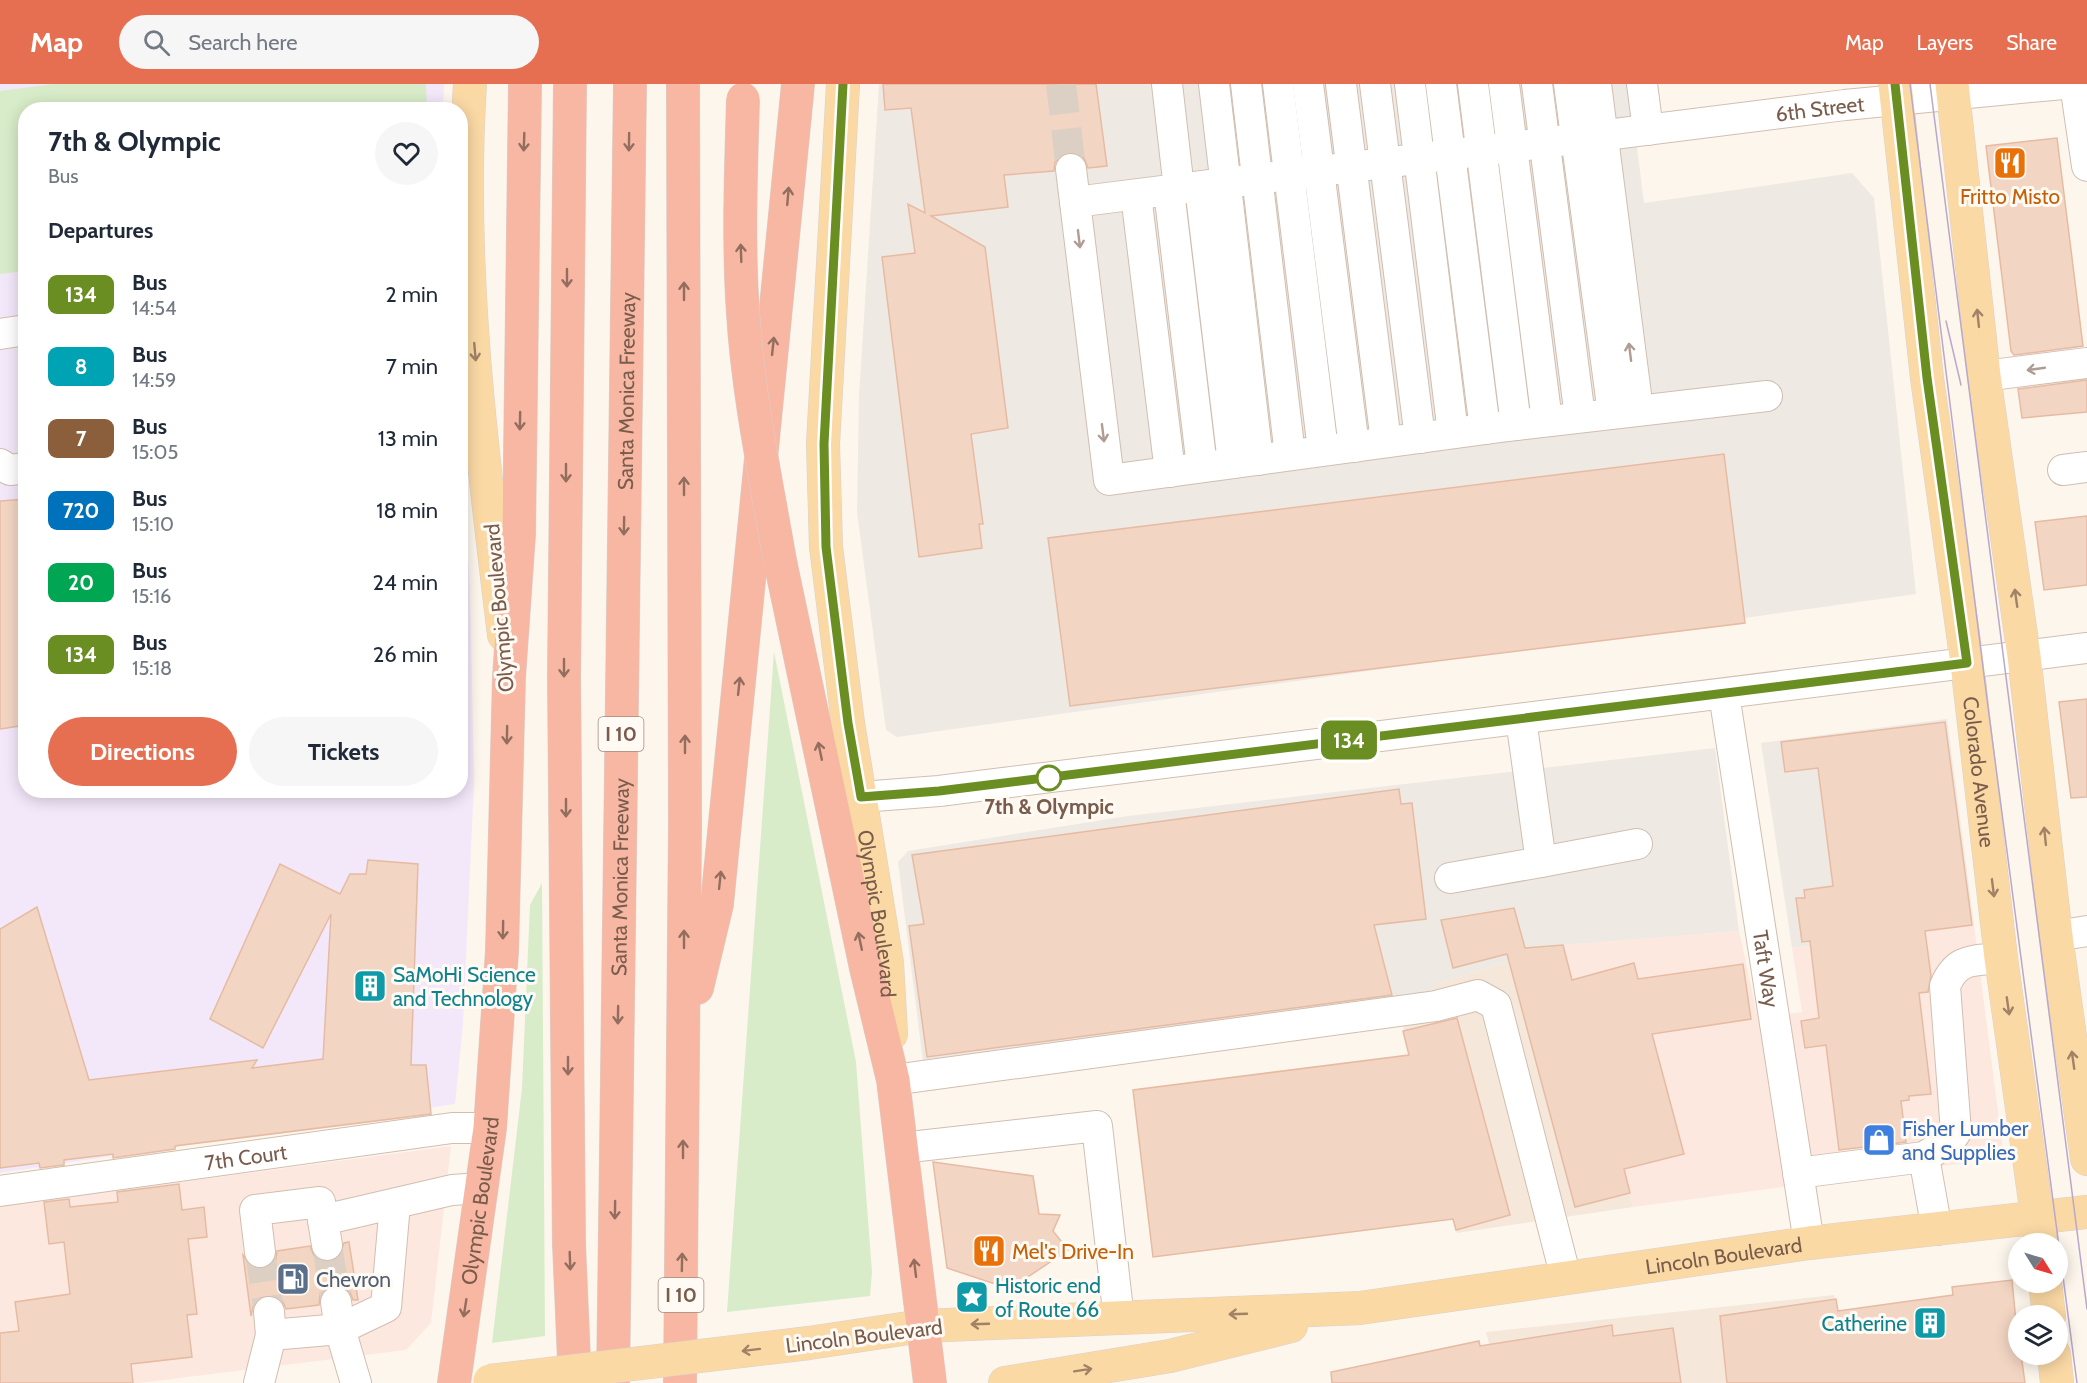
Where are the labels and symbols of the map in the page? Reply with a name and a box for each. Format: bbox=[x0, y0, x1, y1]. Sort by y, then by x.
street label: 6th Street bbox=[1774, 91, 1865, 126]
one-way arrow bbox=[518, 132, 529, 152]
one-way arrow bbox=[623, 132, 635, 152]
restaurant icon: Fritto Misto bbox=[1992, 145, 2028, 181]
place label: Fritto Misto bbox=[1960, 184, 2060, 209]
one-way arrow bbox=[783, 187, 794, 207]
one-way arrow bbox=[1074, 229, 1085, 249]
one-way arrow bbox=[735, 244, 746, 264]
one-way arrow bbox=[561, 267, 573, 287]
one-way arrow bbox=[678, 282, 690, 302]
street label: Santa Monica Freeway bbox=[612, 291, 640, 490]
one-way arrow bbox=[1972, 309, 1983, 328]
one-way arrow bbox=[768, 337, 779, 356]
one-way arrow bbox=[470, 342, 481, 361]
one-way arrow bbox=[1625, 343, 1636, 363]
one-way arrow bbox=[2026, 364, 2046, 375]
one-way arrow bbox=[514, 411, 526, 431]
one-way arrow bbox=[1097, 423, 1108, 442]
one-way arrow bbox=[560, 462, 572, 482]
one-way arrow bbox=[678, 477, 690, 497]
one-way arrow bbox=[618, 516, 630, 536]
street label: Olympic Boulevard bbox=[479, 523, 519, 693]
one-way arrow bbox=[2011, 589, 2022, 608]
one-way arrow bbox=[558, 657, 570, 677]
one-way arrow bbox=[734, 677, 745, 697]
street label: Colorado Avenue bbox=[1958, 695, 2001, 849]
road number: I 10 bbox=[598, 717, 644, 751]
line badge: 134 bbox=[1314, 720, 1384, 760]
one-way arrow bbox=[501, 725, 513, 745]
one-way arrow bbox=[679, 735, 691, 755]
one-way arrow bbox=[814, 741, 825, 761]
marker: 7th & Olympic bbox=[1036, 765, 1062, 791]
street label: Santa Monica Freeway bbox=[606, 777, 633, 976]
place label: 7th & Olympic bbox=[984, 794, 1114, 819]
one-way arrow bbox=[560, 798, 572, 818]
one-way arrow bbox=[2039, 827, 2050, 847]
street label: Olympic Boulevard bbox=[853, 828, 901, 998]
one-way arrow bbox=[715, 871, 726, 891]
one-way arrow bbox=[1988, 878, 1999, 897]
one-way arrow bbox=[497, 920, 508, 940]
street label: Taft Way bbox=[1748, 928, 1785, 1010]
one-way arrow bbox=[678, 930, 690, 950]
one-way arrow bbox=[854, 932, 866, 951]
place label: SaMoHi Science and Technology bbox=[393, 962, 536, 1011]
building icon: SaMoHi Science and Technology bbox=[352, 968, 388, 1004]
one-way arrow bbox=[2003, 996, 2014, 1016]
one-way arrow bbox=[612, 1005, 624, 1025]
one-way arrow bbox=[2068, 1050, 2079, 1070]
one-way arrow bbox=[562, 1056, 574, 1076]
street label: Olympic Boulevard bbox=[456, 1116, 503, 1286]
place label: Fisher Lumber and Supplies bbox=[1902, 1116, 2029, 1165]
shop icon: Fisher Lumber and Supplies bbox=[1861, 1122, 1897, 1158]
street label: 7th Court bbox=[203, 1139, 288, 1175]
one-way arrow bbox=[677, 1140, 689, 1160]
one-way arrow bbox=[609, 1200, 621, 1220]
street label: Lincoln Boulevard bbox=[1644, 1232, 1804, 1279]
restaurant icon: Mel's Drive-In bbox=[971, 1233, 1007, 1269]
north arrow bbox=[2008, 1233, 2068, 1293]
place label: Mel's Drive-In bbox=[1012, 1239, 1134, 1264]
one-way arrow bbox=[564, 1251, 576, 1271]
one-way arrow bbox=[676, 1252, 688, 1272]
one-way arrow bbox=[910, 1259, 921, 1279]
fuel station icon: Chevron bbox=[275, 1261, 311, 1297]
place label: Chevron bbox=[316, 1267, 391, 1292]
place label: Historic end of Route 66 bbox=[995, 1273, 1101, 1322]
road number: I 10 bbox=[658, 1278, 704, 1312]
place icon: Historic end of Route 66 bbox=[954, 1279, 990, 1315]
one-way arrow bbox=[459, 1298, 470, 1317]
building icon: Catherine bbox=[1912, 1305, 1948, 1341]
one-way arrow bbox=[1229, 1308, 1249, 1319]
place label: Catherine bbox=[1821, 1311, 1907, 1336]
street label: Lincoln Boulevard bbox=[784, 1314, 944, 1358]
one-way arrow bbox=[971, 1318, 991, 1330]
one-way arrow bbox=[741, 1345, 761, 1356]
one-way arrow bbox=[1073, 1365, 1093, 1376]

